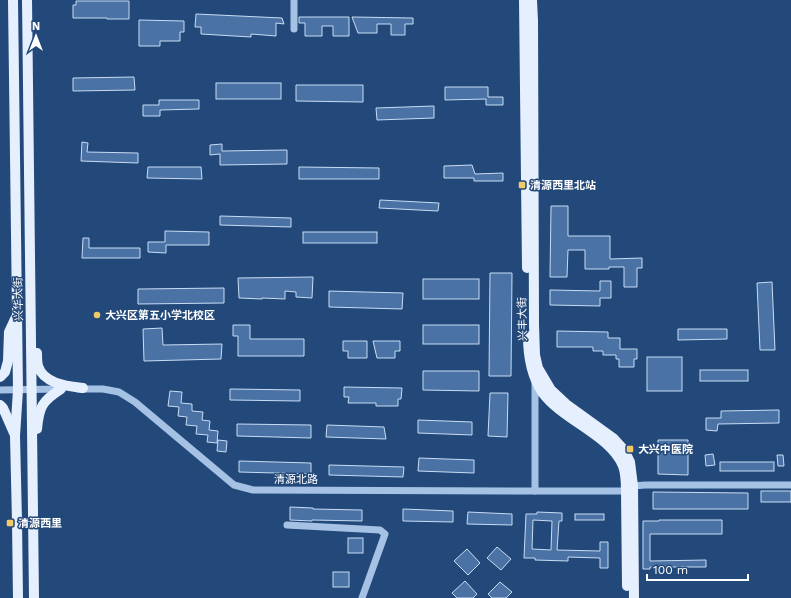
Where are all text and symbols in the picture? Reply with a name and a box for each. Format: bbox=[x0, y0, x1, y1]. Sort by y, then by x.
north arrow bbox=[16, 16, 56, 56]
text: N bbox=[32, 20, 40, 33]
place label: 清源西里北站 bbox=[530, 179, 596, 192]
marker: 清源西里北站 bbox=[517, 180, 527, 190]
street label: 兴华大街 bbox=[12, 277, 25, 321]
street label: 兴丰大街 bbox=[516, 297, 529, 341]
place label: 大兴区第五小学北校区 bbox=[105, 309, 215, 322]
marker: 大兴区第五小学北校区 bbox=[92, 310, 102, 320]
place label: 大兴中医院 bbox=[638, 443, 693, 456]
marker: 大兴中医院 bbox=[625, 444, 635, 454]
street label: 清源北路 bbox=[274, 473, 318, 486]
place label: 清源西里 bbox=[18, 517, 62, 530]
marker: 清源西里 bbox=[5, 518, 15, 528]
scale bar bbox=[647, 556, 748, 582]
text: 100 m bbox=[653, 563, 688, 577]

